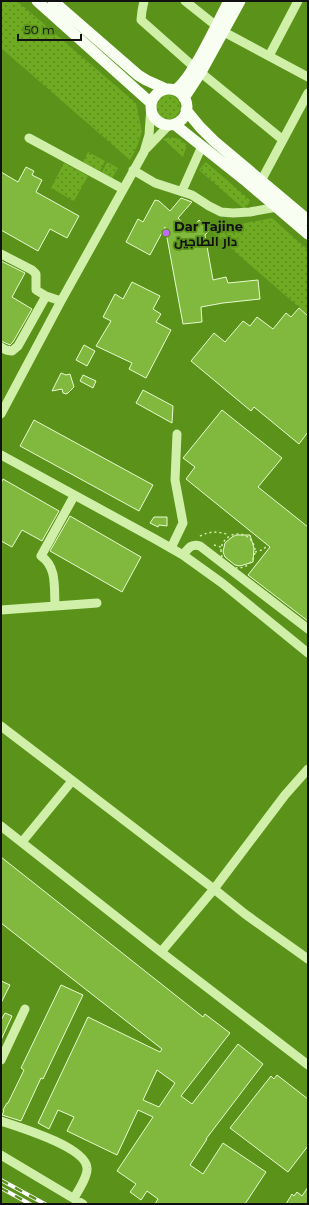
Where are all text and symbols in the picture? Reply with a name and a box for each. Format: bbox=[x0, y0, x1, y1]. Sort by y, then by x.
scale bar bbox=[18, 16, 81, 42]
text: 50 m bbox=[24, 22, 55, 37]
place label: Dar Tajine دار الطاجين bbox=[174, 218, 243, 249]
marker: Dar Tajine دار الطاجين bbox=[161, 228, 171, 238]

